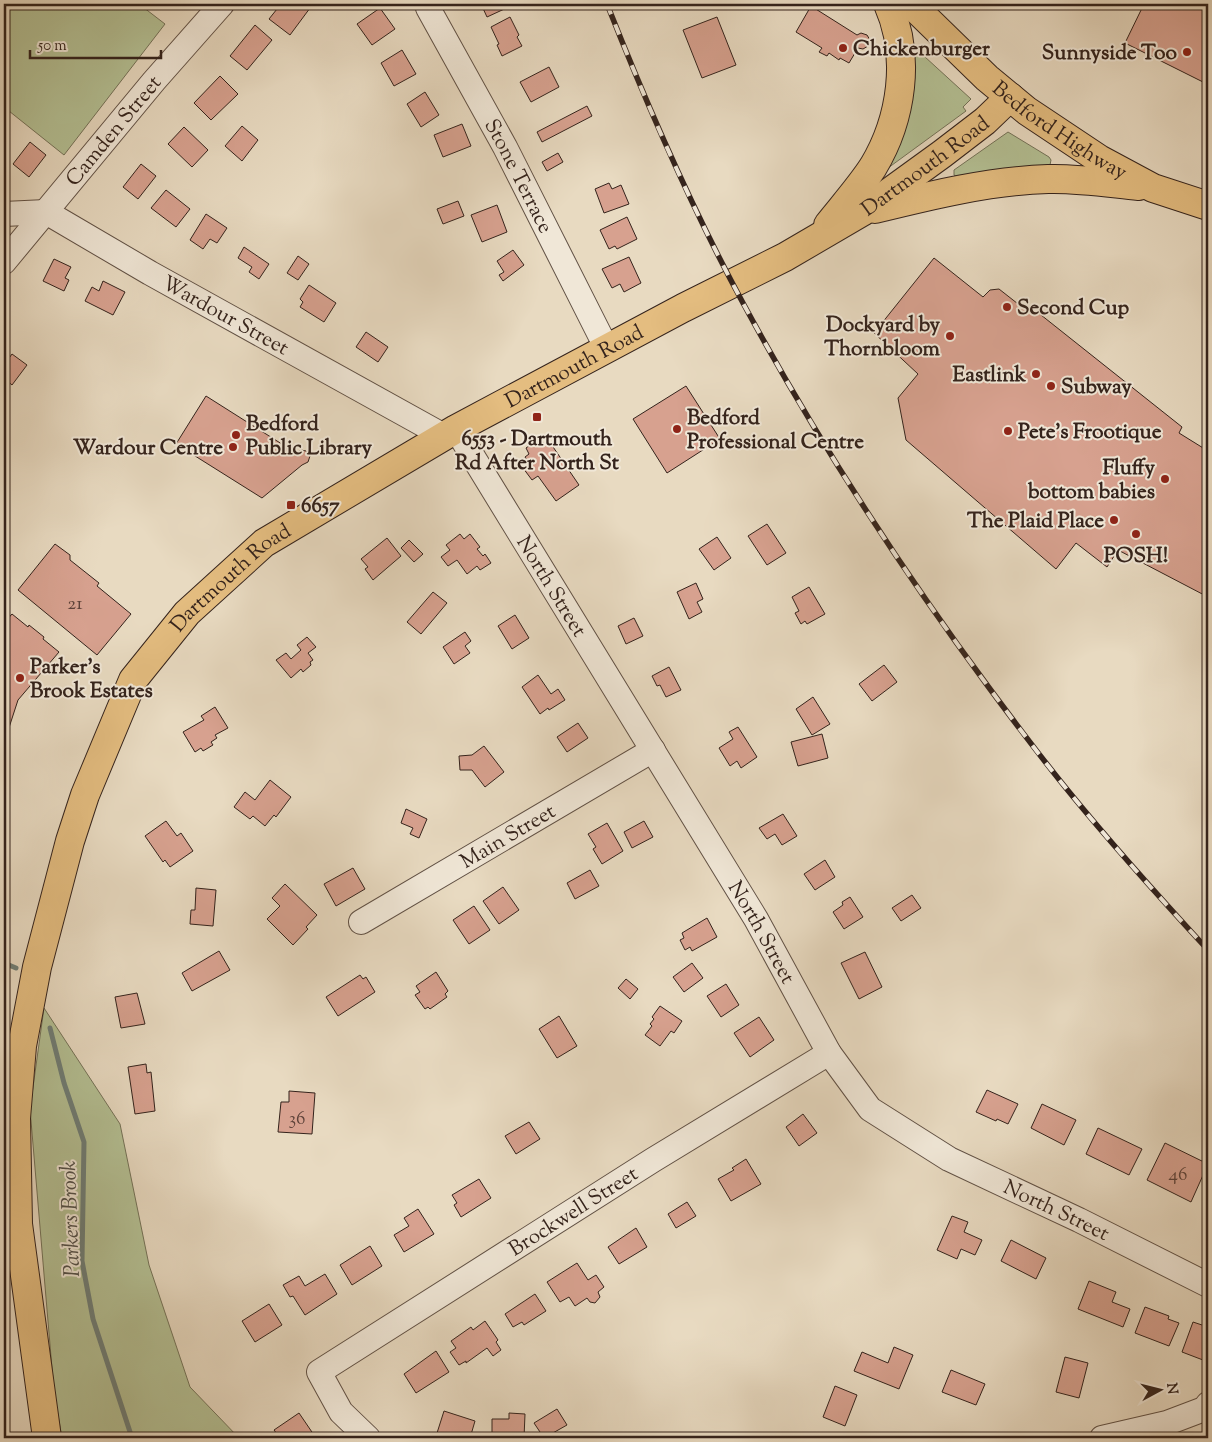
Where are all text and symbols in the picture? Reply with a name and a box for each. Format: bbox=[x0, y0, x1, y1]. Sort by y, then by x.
scale bar bbox=[30, 28, 161, 60]
place label: Chickenburger bbox=[853, 35, 990, 65]
text: 50 m bbox=[37, 36, 67, 57]
place label: Sunnyside Too bbox=[1042, 39, 1178, 69]
marker: Chickenburger bbox=[837, 42, 849, 54]
marker: Sunnyside Too bbox=[1181, 46, 1193, 58]
street label: Camden Street bbox=[60, 69, 169, 194]
street label: Bedford Highway bbox=[985, 75, 1132, 189]
street label: Dartmouth Road bbox=[856, 110, 997, 225]
street label: Stone Terrace bbox=[475, 114, 559, 239]
street label: Wardour Street bbox=[156, 269, 294, 364]
place label: Second Cup bbox=[1017, 294, 1130, 324]
marker: Second Cup bbox=[1001, 301, 1013, 313]
place label: Dockyard by Thornbloom bbox=[824, 311, 941, 365]
street label: Dartmouth Road bbox=[500, 319, 650, 417]
marker: Dockyard by Thornbloom bbox=[944, 330, 956, 342]
place label: Eastlink bbox=[953, 361, 1027, 391]
marker: Eastlink bbox=[1030, 368, 1042, 380]
place label: Subway bbox=[1061, 373, 1132, 403]
marker: Subway bbox=[1045, 380, 1057, 392]
place label: Bedford Professional Centre bbox=[687, 404, 864, 458]
place label: Bedford Public Library bbox=[246, 410, 373, 464]
marker: 6553 - Dartmouth Rd After North St bbox=[531, 411, 543, 423]
place label: Pete's Frootique bbox=[1018, 418, 1162, 448]
marker: Bedford Professional Centre bbox=[671, 423, 683, 435]
place label: 6553 - Dartmouth Rd After North St bbox=[455, 425, 620, 479]
marker: Pete's Frootique bbox=[1002, 425, 1014, 437]
marker: Bedford Public Library bbox=[230, 429, 242, 441]
place label: Wardour Centre bbox=[73, 434, 223, 464]
marker: Wardour Centre bbox=[227, 441, 239, 453]
place label: Fluffy bottom babies bbox=[1027, 454, 1156, 508]
marker: Fluffy bottom babies bbox=[1159, 473, 1171, 485]
place label: 6657 bbox=[301, 492, 340, 522]
marker: 6657 bbox=[285, 499, 297, 511]
place label: The Plaid Place bbox=[967, 507, 1104, 537]
marker: The Plaid Place bbox=[1108, 514, 1120, 526]
street label: Dartmouth Road bbox=[164, 517, 297, 640]
marker: POSH! bbox=[1130, 528, 1142, 540]
street label: North Street bbox=[508, 530, 593, 643]
place label: POSH! bbox=[1104, 542, 1168, 572]
house number: 21 bbox=[67, 591, 83, 618]
place label: Parker's Brook Estates bbox=[30, 653, 153, 707]
marker: Parker's Brook Estates bbox=[14, 672, 26, 684]
street label: Main Street bbox=[455, 798, 562, 877]
street label: North Street bbox=[719, 876, 802, 990]
house number: 36 bbox=[289, 1106, 305, 1133]
water label: Parkers Brook bbox=[54, 1160, 90, 1277]
street label: Brockwell Street bbox=[503, 1160, 645, 1265]
house number: 46 bbox=[1169, 1162, 1187, 1189]
street label: North Street bbox=[998, 1174, 1114, 1250]
north arrow bbox=[1134, 1364, 1184, 1414]
text: N bbox=[1160, 1382, 1182, 1395]

